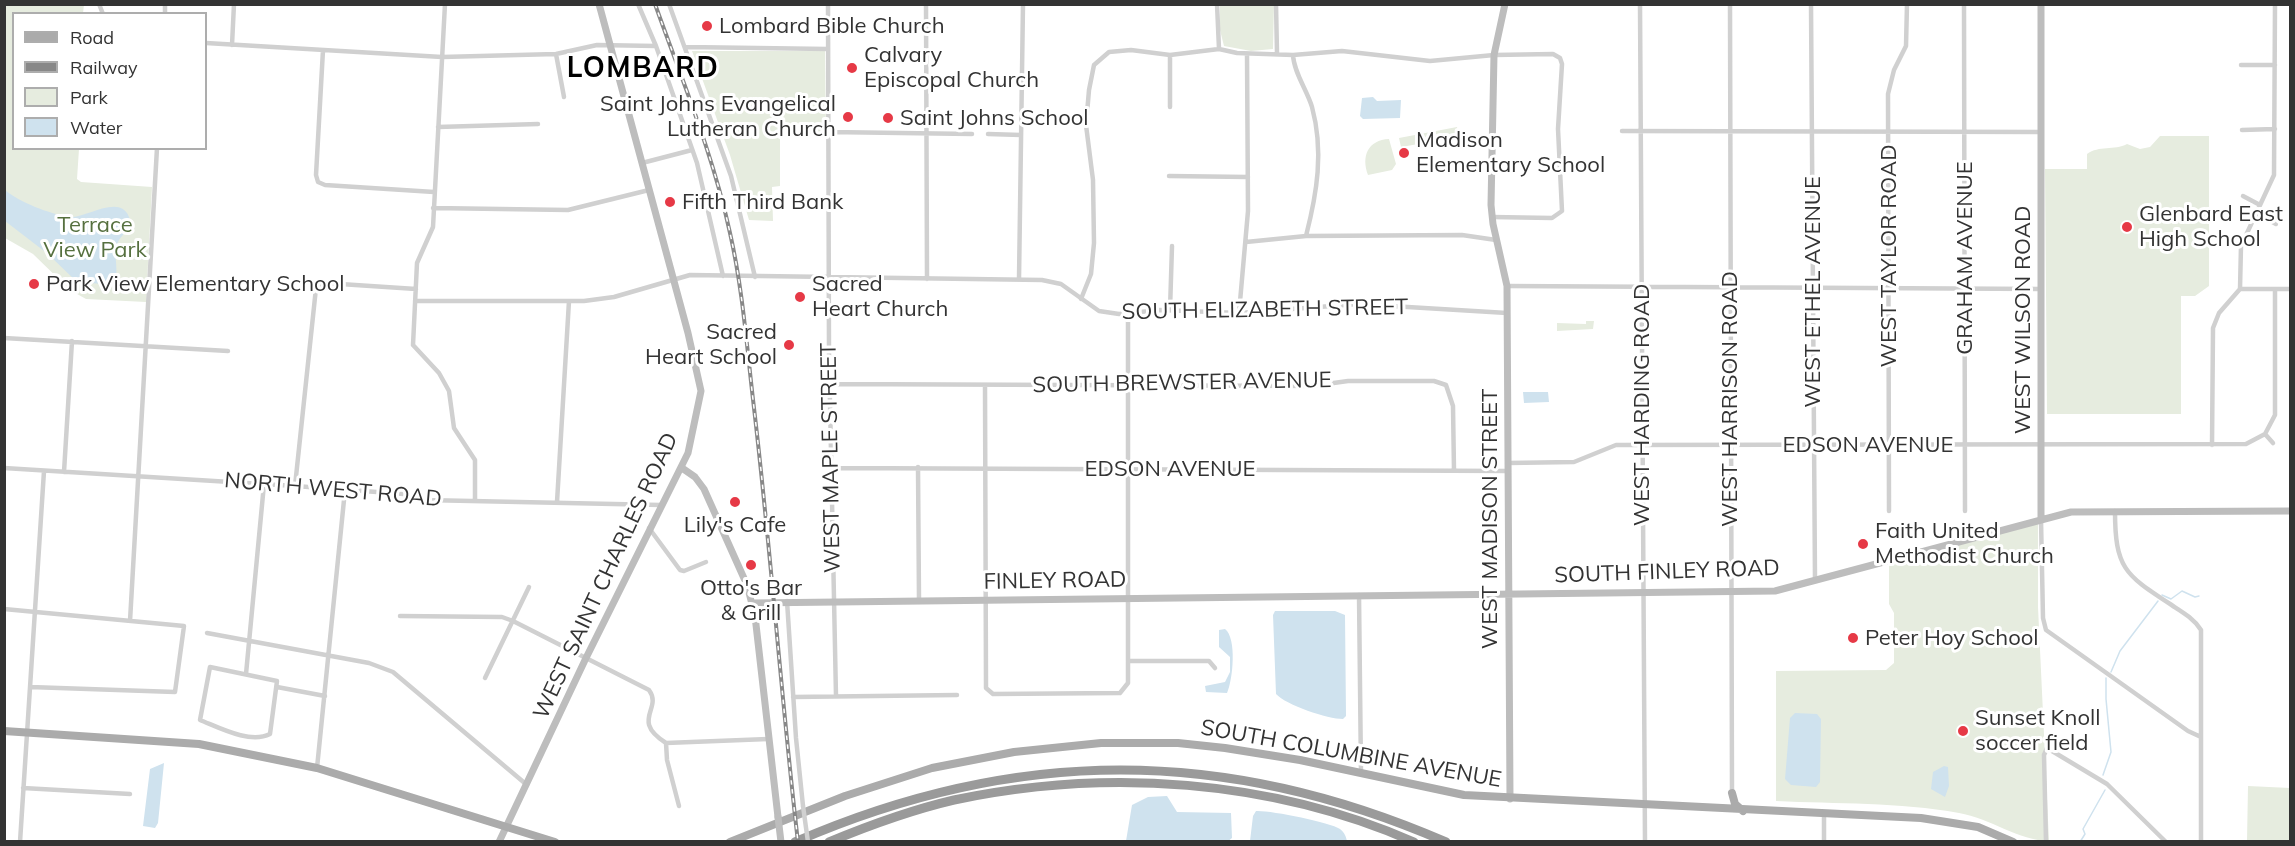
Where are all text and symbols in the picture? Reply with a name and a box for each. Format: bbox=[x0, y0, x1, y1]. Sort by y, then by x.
legend bbox=[12, 12, 207, 150]
place label: Lombard Bible Church bbox=[719, 13, 945, 39]
marker: Lombard Bible Church bbox=[700, 19, 714, 33]
text: Road bbox=[70, 26, 114, 49]
place label: Calvary Episcopal Church bbox=[864, 42, 1039, 94]
district label: LOMBARD bbox=[567, 52, 719, 86]
text: Railway bbox=[70, 56, 138, 79]
marker: Calvary Episcopal Church bbox=[845, 61, 859, 75]
text: Park bbox=[70, 86, 108, 109]
place label: Saint Johns Evangelical Lutheran Church bbox=[600, 91, 836, 142]
place label: Saint Johns School bbox=[900, 105, 1089, 131]
marker: Saint Johns Evangelical Lutheran Church bbox=[841, 110, 855, 124]
marker: Saint Johns School bbox=[881, 111, 895, 125]
text: Water bbox=[70, 116, 122, 139]
place label: Madison Elementary School bbox=[1416, 127, 1605, 178]
street label: WEST TAYLOR ROAD bbox=[1876, 144, 1902, 368]
marker: Madison Elementary School bbox=[1397, 146, 1411, 160]
street label: GRAHAM AVENUE bbox=[1952, 161, 1978, 355]
street label: WEST ETHEL AVENUE bbox=[1800, 176, 1826, 408]
place label: Fifth Third Bank bbox=[682, 189, 843, 215]
marker: Fifth Third Bank bbox=[663, 195, 677, 209]
place label: Glenbard East High School bbox=[2139, 201, 2283, 252]
street label: WEST WILSON ROAD bbox=[2010, 206, 2036, 434]
park label: Terrace View Park bbox=[43, 212, 147, 264]
marker: Glenbard East High School bbox=[2120, 220, 2134, 234]
place label: Park View Elementary School bbox=[46, 271, 344, 297]
place label: Sacred Heart Church bbox=[812, 271, 948, 322]
street label: WEST HARRISON ROAD bbox=[1717, 271, 1743, 527]
marker: Park View Elementary School bbox=[27, 277, 41, 291]
street label: WEST HARDING ROAD bbox=[1629, 284, 1655, 526]
marker: Sacred Heart Church bbox=[793, 290, 807, 304]
street label: SOUTH ELIZABETH STREET bbox=[1122, 294, 1408, 326]
place label: Sacred Heart School bbox=[645, 319, 777, 370]
marker: Sacred Heart School bbox=[782, 338, 796, 352]
street label: WEST MAPLE STREET bbox=[816, 343, 846, 573]
street label: SOUTH BREWSTER AVENUE bbox=[1032, 367, 1332, 399]
street label: WEST MADISON STREET bbox=[1477, 389, 1503, 649]
street label: WEST SAINT CHARLES ROAD bbox=[528, 429, 684, 723]
street label: EDSON AVENUE bbox=[1783, 432, 1953, 458]
street label: EDSON AVENUE bbox=[1085, 456, 1255, 482]
street label: NORTH WEST ROAD bbox=[223, 467, 443, 513]
marker: Lily's Cafe bbox=[728, 495, 742, 509]
place label: Lily's Cafe bbox=[684, 512, 786, 538]
place label: Faith United Methodist Church bbox=[1875, 518, 2054, 570]
marker: Faith United Methodist Church bbox=[1856, 537, 1870, 551]
street label: SOUTH FINLEY ROAD bbox=[1554, 555, 1780, 589]
marker: Otto's Bar & Grill bbox=[744, 558, 758, 572]
street label: FINLEY ROAD bbox=[983, 567, 1127, 595]
place label: Otto's Bar & Grill bbox=[700, 575, 802, 626]
place label: Peter Hoy School bbox=[1865, 625, 2039, 651]
marker: Peter Hoy School bbox=[1846, 631, 1860, 645]
place label: Sunset Knoll soccer field bbox=[1975, 705, 2100, 756]
street label: SOUTH COLUMBINE AVENUE bbox=[1199, 715, 1503, 793]
marker: Sunset Knoll soccer field bbox=[1956, 724, 1970, 738]

